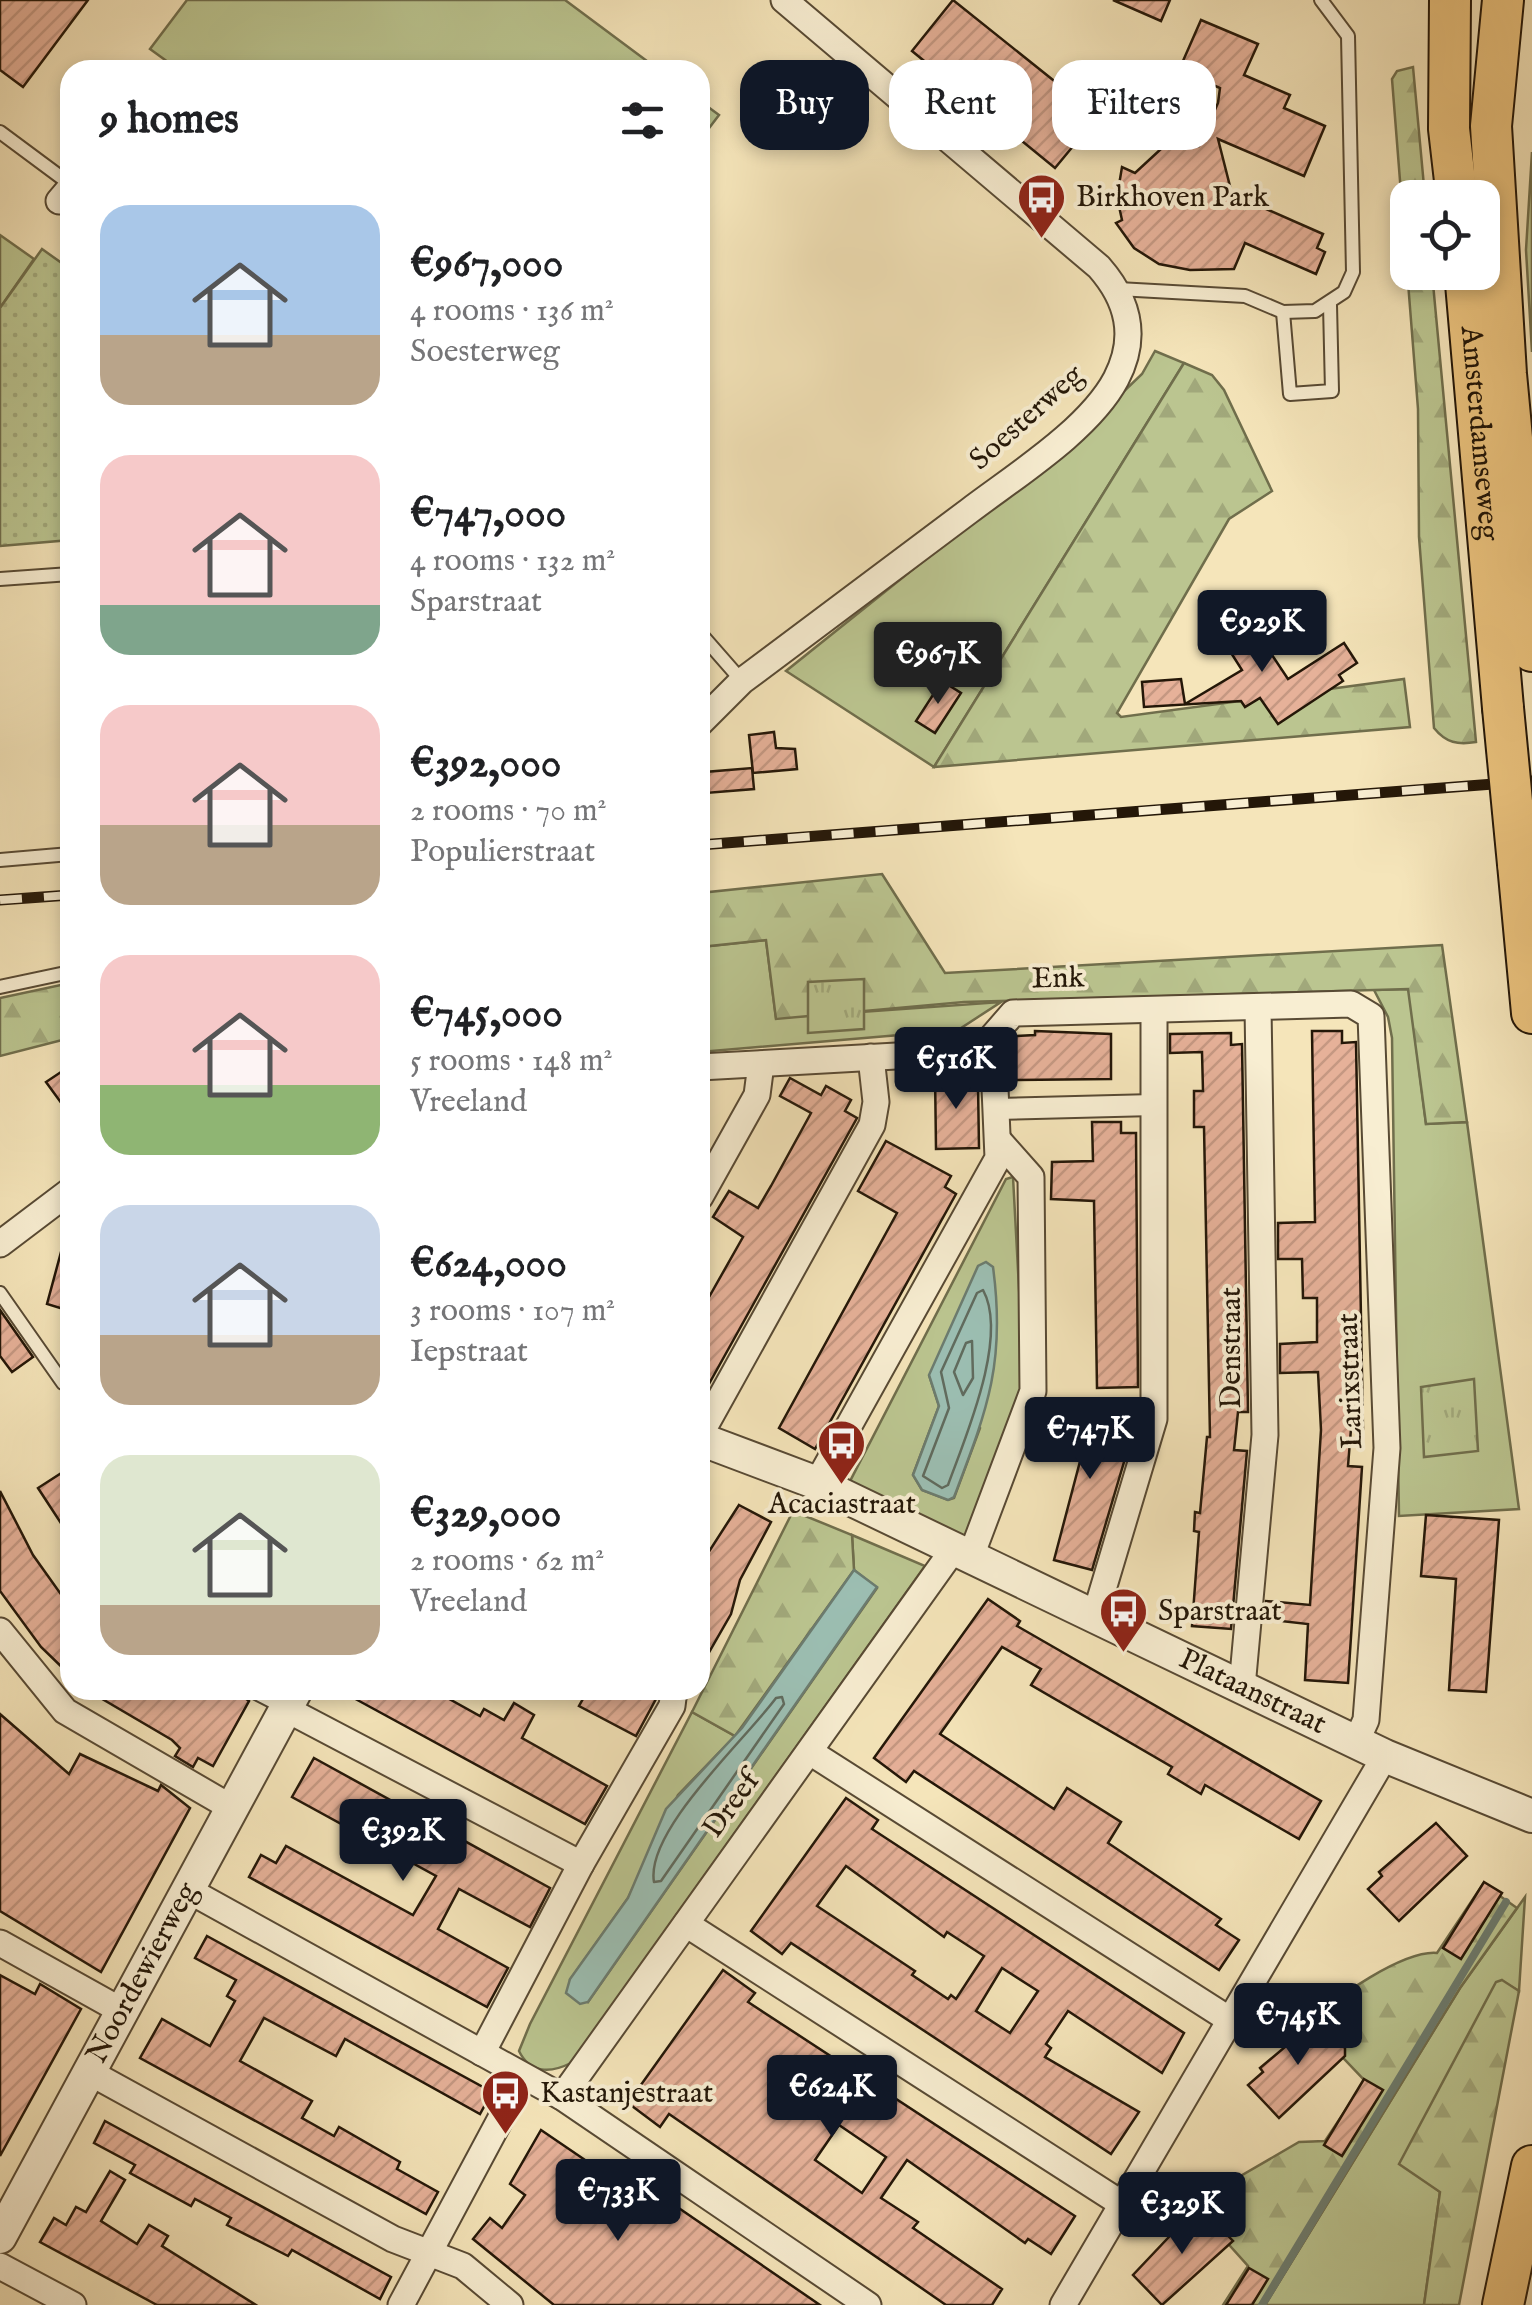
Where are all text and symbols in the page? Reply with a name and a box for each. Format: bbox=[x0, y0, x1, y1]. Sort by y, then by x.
chip: Buy bbox=[740, 60, 869, 150]
chip: Rent bbox=[889, 60, 1032, 150]
chip: Filters bbox=[1052, 60, 1216, 150]
icon: filters bbox=[615, 93, 670, 148]
text: 9 homes bbox=[100, 94, 239, 147]
bus stop icon: Birkhoven Park bbox=[1015, 172, 1067, 240]
place label: Birkhoven Park bbox=[1076, 179, 1270, 217]
map controls bbox=[1390, 180, 1500, 290]
button: locate bbox=[1390, 180, 1500, 290]
text: €967,000 bbox=[410, 238, 563, 291]
icon: home bbox=[180, 245, 300, 365]
text: 4 rooms · 136 m² bbox=[410, 291, 614, 332]
street label: Amsterdamseweg bbox=[1451, 324, 1507, 543]
text: Soesterweg bbox=[410, 332, 560, 373]
street label: Soesterweg bbox=[962, 356, 1092, 479]
text: €747,000 bbox=[410, 488, 566, 541]
icon: home bbox=[180, 495, 300, 615]
text: 4 rooms · 132 m² bbox=[410, 541, 615, 582]
text: Sparstraat bbox=[410, 582, 542, 623]
pin: €929K bbox=[1192, 590, 1332, 675]
text: €929K bbox=[1220, 602, 1304, 643]
pin: €967K bbox=[868, 622, 1008, 707]
text: €967K bbox=[896, 634, 980, 675]
text: €392,000 bbox=[410, 738, 561, 791]
icon: home bbox=[180, 745, 300, 865]
text: 2 rooms · 70 m² bbox=[410, 791, 607, 832]
text: Populierstraat bbox=[410, 832, 595, 873]
street label: Enk bbox=[1031, 960, 1086, 998]
text: €745,000 bbox=[410, 988, 563, 1041]
icon: home bbox=[180, 995, 300, 1115]
pin: €516K bbox=[886, 1027, 1026, 1112]
text: €516K bbox=[917, 1039, 995, 1080]
text: 5 rooms · 148 m² bbox=[410, 1041, 613, 1082]
text: Vreeland bbox=[410, 1082, 527, 1123]
text: €624,000 bbox=[410, 1238, 567, 1291]
icon: home bbox=[180, 1245, 300, 1365]
street label: Denstraat bbox=[1213, 1287, 1251, 1409]
text: 3 rooms · 107 m² bbox=[410, 1291, 615, 1332]
street label: Larixstraat bbox=[1330, 1312, 1372, 1450]
text: Iepstraat bbox=[410, 1332, 528, 1373]
pin: €747K bbox=[1020, 1397, 1160, 1482]
text: €747K bbox=[1047, 1409, 1133, 1450]
bus stop icon: Acaciastraat bbox=[816, 1418, 868, 1486]
place label: Acaciastraat bbox=[767, 1486, 916, 1524]
text: €329,000 bbox=[410, 1488, 561, 1541]
icon: home bbox=[180, 1495, 300, 1615]
text: 2 rooms · 62 m² bbox=[410, 1541, 604, 1582]
text: Vreeland bbox=[410, 1582, 527, 1623]
bus stop icon: Sparstraat bbox=[1097, 1586, 1149, 1654]
place label: Sparstraat bbox=[1158, 1593, 1282, 1631]
street label: Plataanstraat bbox=[1172, 1641, 1332, 1744]
street label: Dreef bbox=[695, 1760, 772, 1846]
pin: €392K bbox=[333, 1799, 473, 1884]
text: €392K bbox=[362, 1811, 444, 1852]
street label: Noordewierweg bbox=[78, 1875, 207, 2070]
pin: €745K bbox=[1228, 1983, 1368, 2068]
text: €745K bbox=[1256, 1995, 1340, 2036]
pin: €624K bbox=[762, 2055, 902, 2140]
text: €624K bbox=[789, 2067, 875, 2108]
bus stop icon: Kastanjestraat bbox=[479, 2068, 531, 2136]
place label: Kastanjestraat bbox=[540, 2075, 713, 2113]
pin: €733K bbox=[548, 2159, 688, 2244]
text: €733K bbox=[578, 2171, 658, 2212]
pin: €329K bbox=[1112, 2172, 1252, 2257]
text: €329K bbox=[1141, 2184, 1223, 2225]

